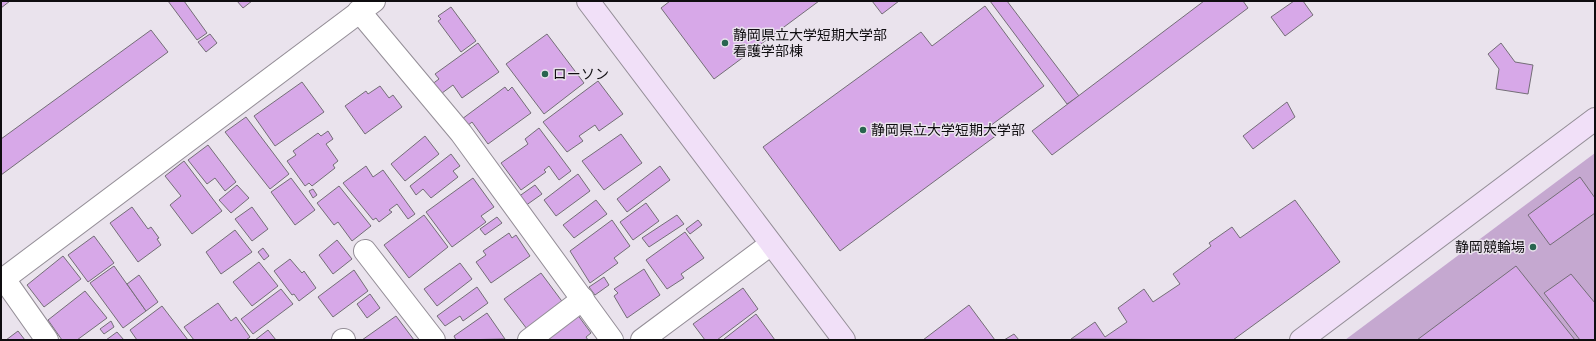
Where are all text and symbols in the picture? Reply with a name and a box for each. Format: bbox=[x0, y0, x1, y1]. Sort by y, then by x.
place label: 静岡県立大学短期大学部 看護学部棟 bbox=[733, 26, 887, 60]
marker: 静岡県立大学短期大学部 看護学部棟 bbox=[720, 38, 730, 48]
place label: ローソン bbox=[553, 65, 609, 83]
marker: ローソン bbox=[540, 69, 550, 79]
place label: 静岡県立大学短期大学部 bbox=[871, 121, 1025, 139]
marker: 静岡県立大学短期大学部 bbox=[858, 125, 868, 135]
place label: 静岡競輪場 bbox=[1455, 238, 1525, 256]
marker: 静岡競輪場 bbox=[1528, 242, 1538, 252]

